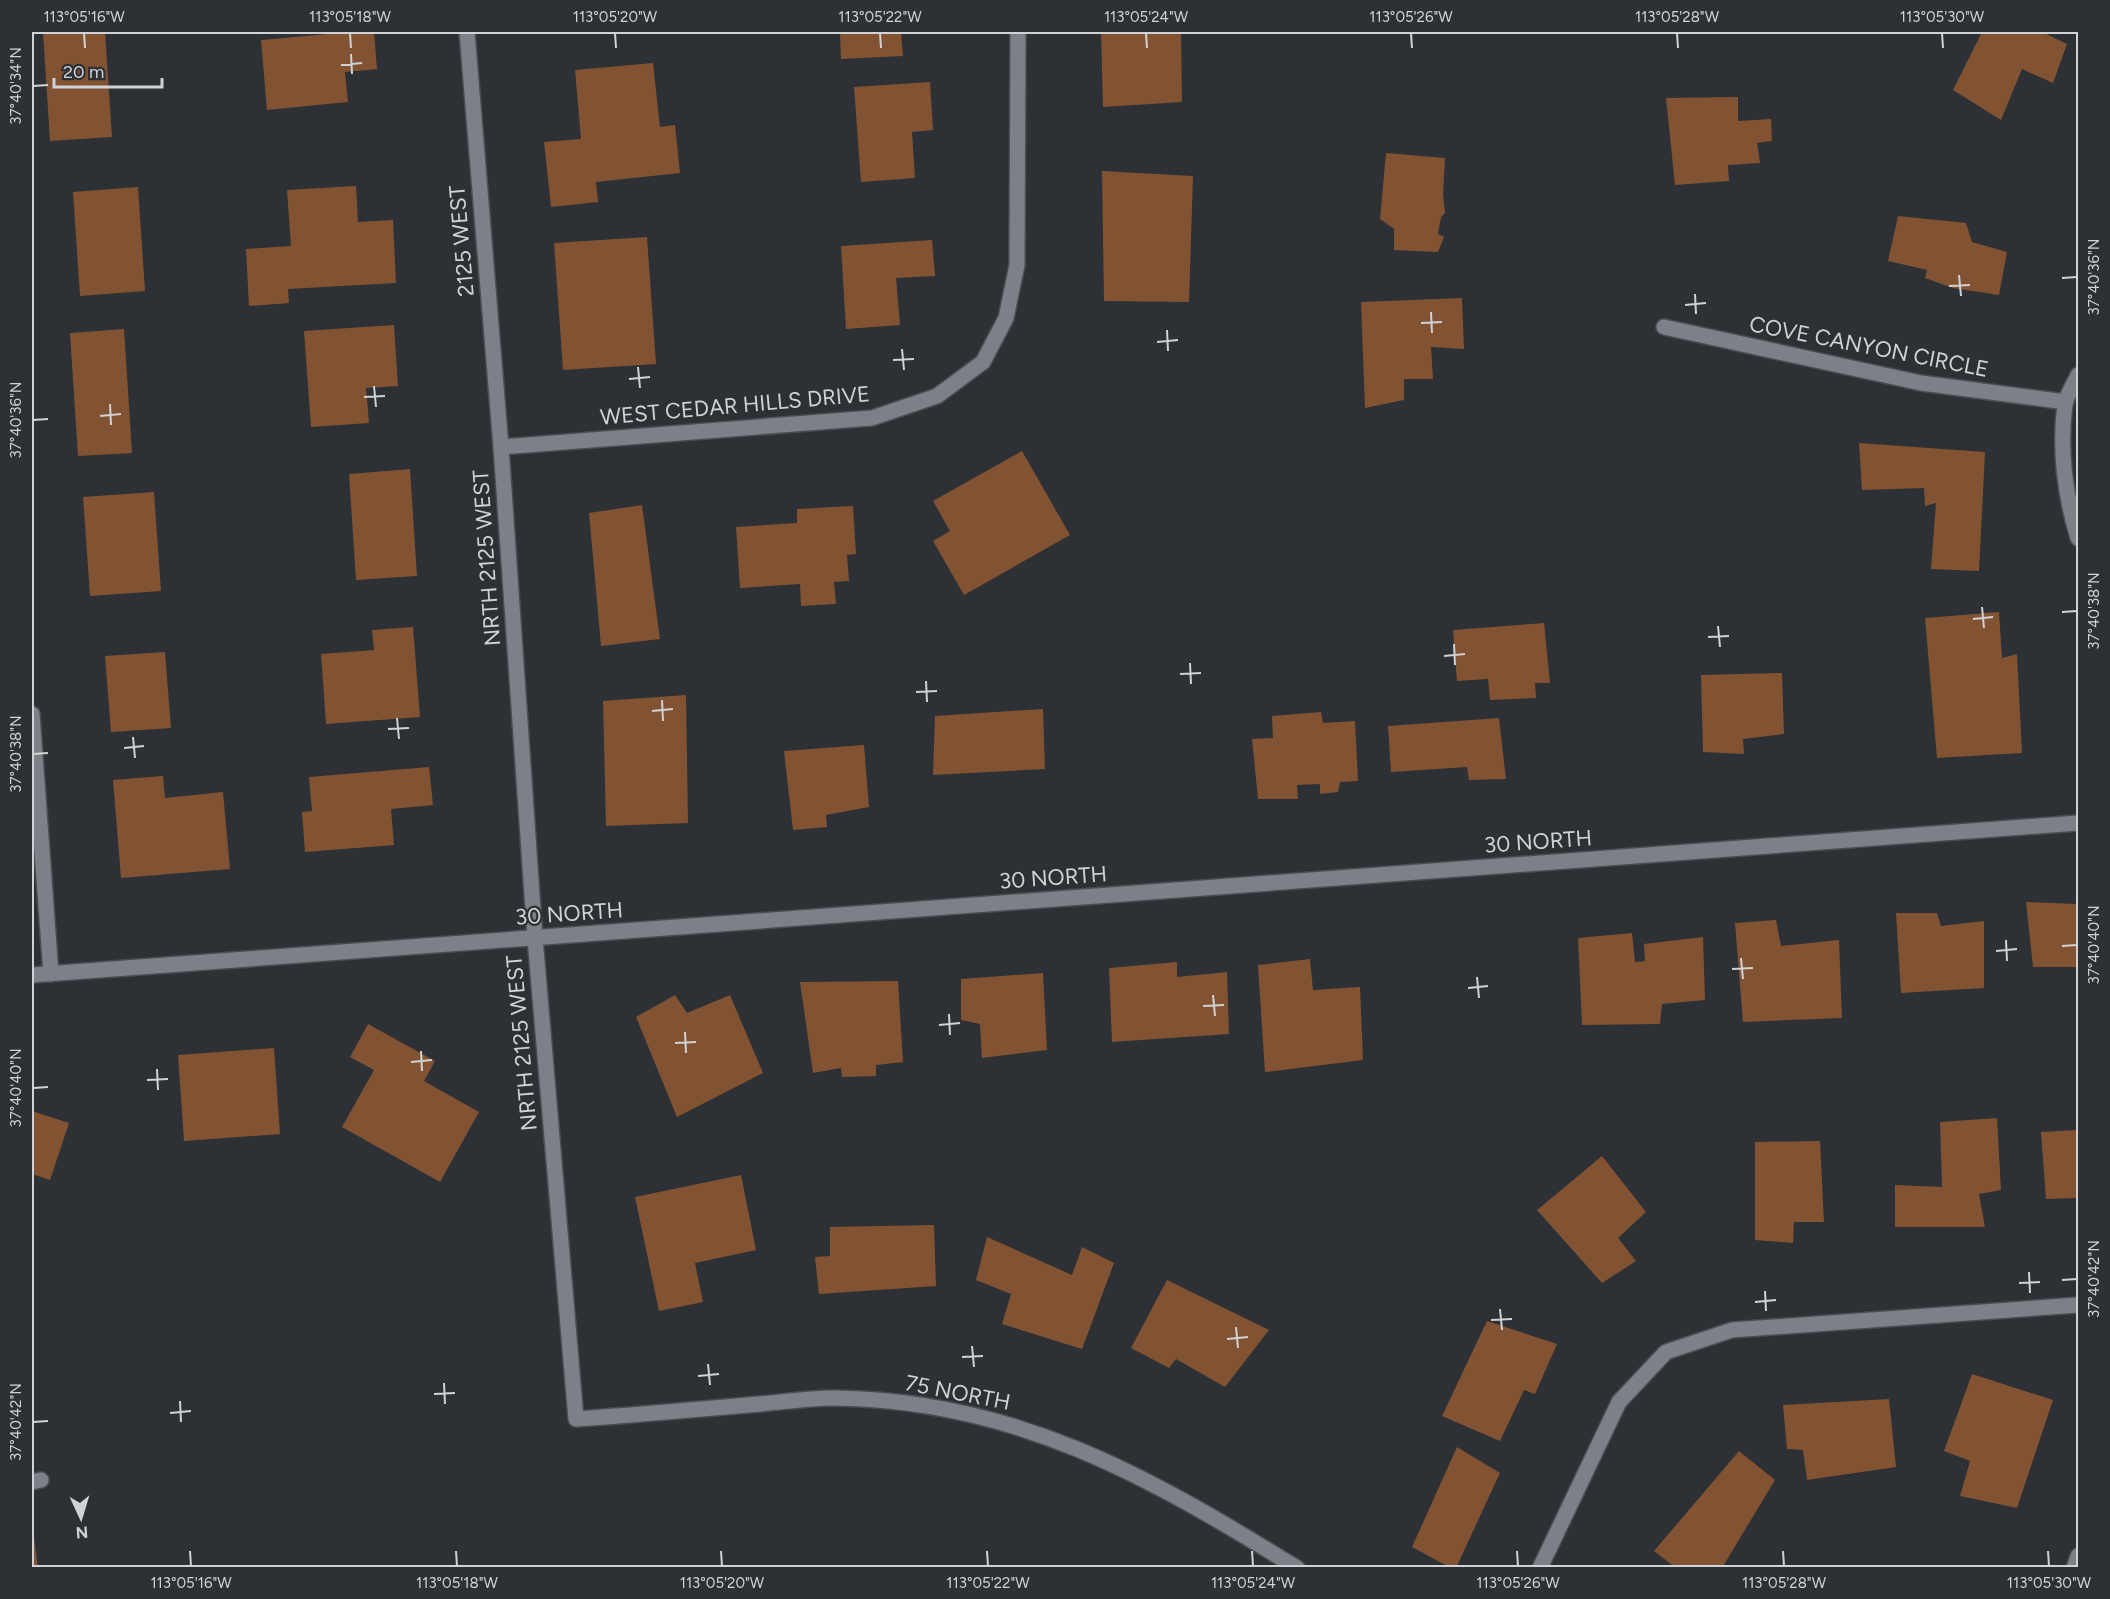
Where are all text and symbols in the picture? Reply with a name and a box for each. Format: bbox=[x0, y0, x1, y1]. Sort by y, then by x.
text: 113°05'16"W bbox=[43, 8, 125, 26]
text: 113°05'18"W bbox=[309, 8, 392, 26]
text: 113°05'20"W bbox=[573, 8, 658, 26]
text: 113°05'22"W bbox=[838, 8, 922, 26]
text: 113°05'24"W bbox=[1104, 8, 1189, 26]
text: 113°05'26"W bbox=[1369, 8, 1453, 26]
text: 113°05'28"W bbox=[1635, 8, 1720, 26]
text: 113°05'30"W bbox=[1900, 8, 1985, 26]
text: 37°40'34"N bbox=[7, 47, 25, 125]
scale bar bbox=[54, 51, 162, 89]
text: 20 m bbox=[63, 61, 104, 83]
street label: 2125 WEST bbox=[443, 184, 480, 298]
text: 37°40'36"N bbox=[2085, 239, 2103, 315]
street label: COVE CANYON CIRCLE bbox=[1747, 310, 1991, 383]
street label: WEST CEDAR HILLS DRIVE bbox=[599, 380, 871, 431]
text: 37°40'36"N bbox=[7, 382, 25, 458]
street label: NRTH 2125 WEST bbox=[467, 469, 506, 647]
text: 37°40'38"N bbox=[2085, 572, 2103, 650]
text: 37°40'38"N bbox=[7, 715, 25, 793]
street label: 30 NORTH bbox=[1483, 824, 1593, 859]
street label: 30 NORTH bbox=[998, 860, 1108, 895]
street label: 30 NORTH bbox=[514, 896, 624, 931]
text: 37°40'40"N bbox=[2085, 905, 2103, 985]
street label: NRTH 2125 WEST bbox=[500, 954, 543, 1132]
text: 37°40'40"N bbox=[7, 1048, 25, 1128]
text: 37°40'42"N bbox=[2085, 1240, 2103, 1318]
street label: 75 NORTH bbox=[903, 1369, 1013, 1416]
text: 37°40'42"N bbox=[7, 1383, 25, 1461]
north arrow bbox=[51, 1488, 111, 1548]
text: N bbox=[75, 1523, 89, 1542]
text: 113°05'16"W bbox=[150, 1574, 232, 1592]
text: 113°05'18"W bbox=[416, 1574, 499, 1592]
text: 113°05'20"W bbox=[680, 1574, 765, 1592]
text: 113°05'22"W bbox=[946, 1574, 1030, 1592]
text: 113°05'24"W bbox=[1211, 1574, 1296, 1592]
text: 113°05'26"W bbox=[1476, 1574, 1560, 1592]
text: 113°05'28"W bbox=[1742, 1574, 1827, 1592]
text: 113°05'30"W bbox=[2007, 1574, 2092, 1592]

